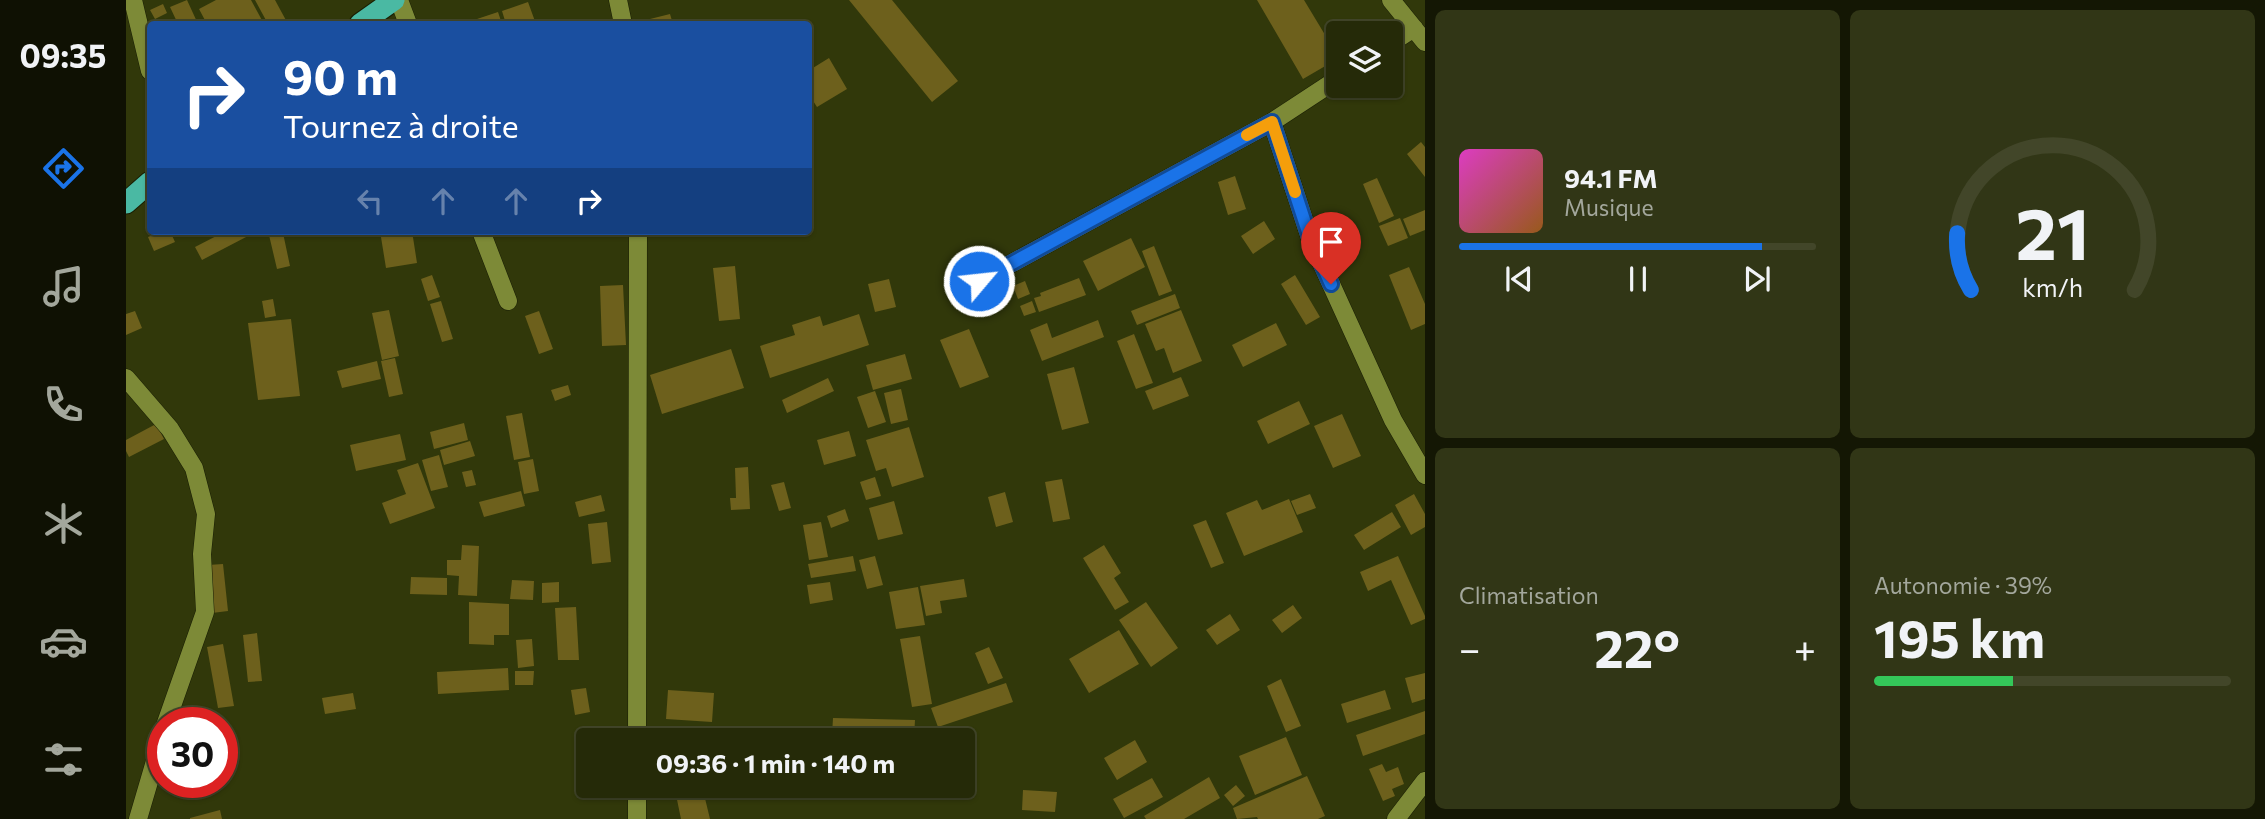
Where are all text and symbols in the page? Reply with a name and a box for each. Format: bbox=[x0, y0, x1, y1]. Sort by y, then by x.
map controls bbox=[1326, 21, 1403, 98]
button: layers bbox=[1326, 21, 1403, 98]
text: 09:35 bbox=[20, 35, 106, 75]
text: 90 m bbox=[283, 45, 398, 105]
icon: right bbox=[168, 49, 259, 140]
text: Tournez à droite bbox=[283, 105, 519, 145]
icon: directions bbox=[39, 144, 88, 193]
text: 94.1 FM bbox=[1564, 162, 1658, 193]
icon: left bbox=[351, 182, 389, 220]
icon: ahead bbox=[424, 182, 462, 220]
icon: ahead bbox=[497, 182, 535, 220]
icon: right bbox=[570, 182, 608, 220]
text: 21 bbox=[2015, 186, 2090, 275]
text: Musique bbox=[1564, 193, 1654, 221]
pin bbox=[1301, 212, 1361, 284]
icon: arrive bbox=[1312, 223, 1350, 261]
position arrow bbox=[942, 244, 1016, 318]
icon: previous bbox=[1500, 260, 1538, 298]
icon: pause bbox=[1619, 260, 1657, 298]
icon: next bbox=[1738, 260, 1776, 298]
icon: music bbox=[39, 262, 88, 311]
text: km/h bbox=[2022, 272, 2083, 302]
icon: phone bbox=[39, 380, 88, 429]
icon: climate bbox=[39, 499, 88, 548]
text: Autonomie · 39% bbox=[1874, 571, 2052, 599]
text: Climatisation bbox=[1459, 581, 1599, 609]
text: 195 km bbox=[1874, 605, 2045, 669]
text: 22° bbox=[1594, 615, 1680, 679]
icon: car bbox=[39, 617, 88, 666]
text: − bbox=[1459, 624, 1481, 671]
text: + bbox=[1794, 624, 1816, 671]
speed limit sign: 30 bbox=[147, 707, 238, 798]
icon: filters bbox=[39, 735, 88, 784]
text: 09:36 · 1 min · 140 m bbox=[656, 747, 895, 778]

